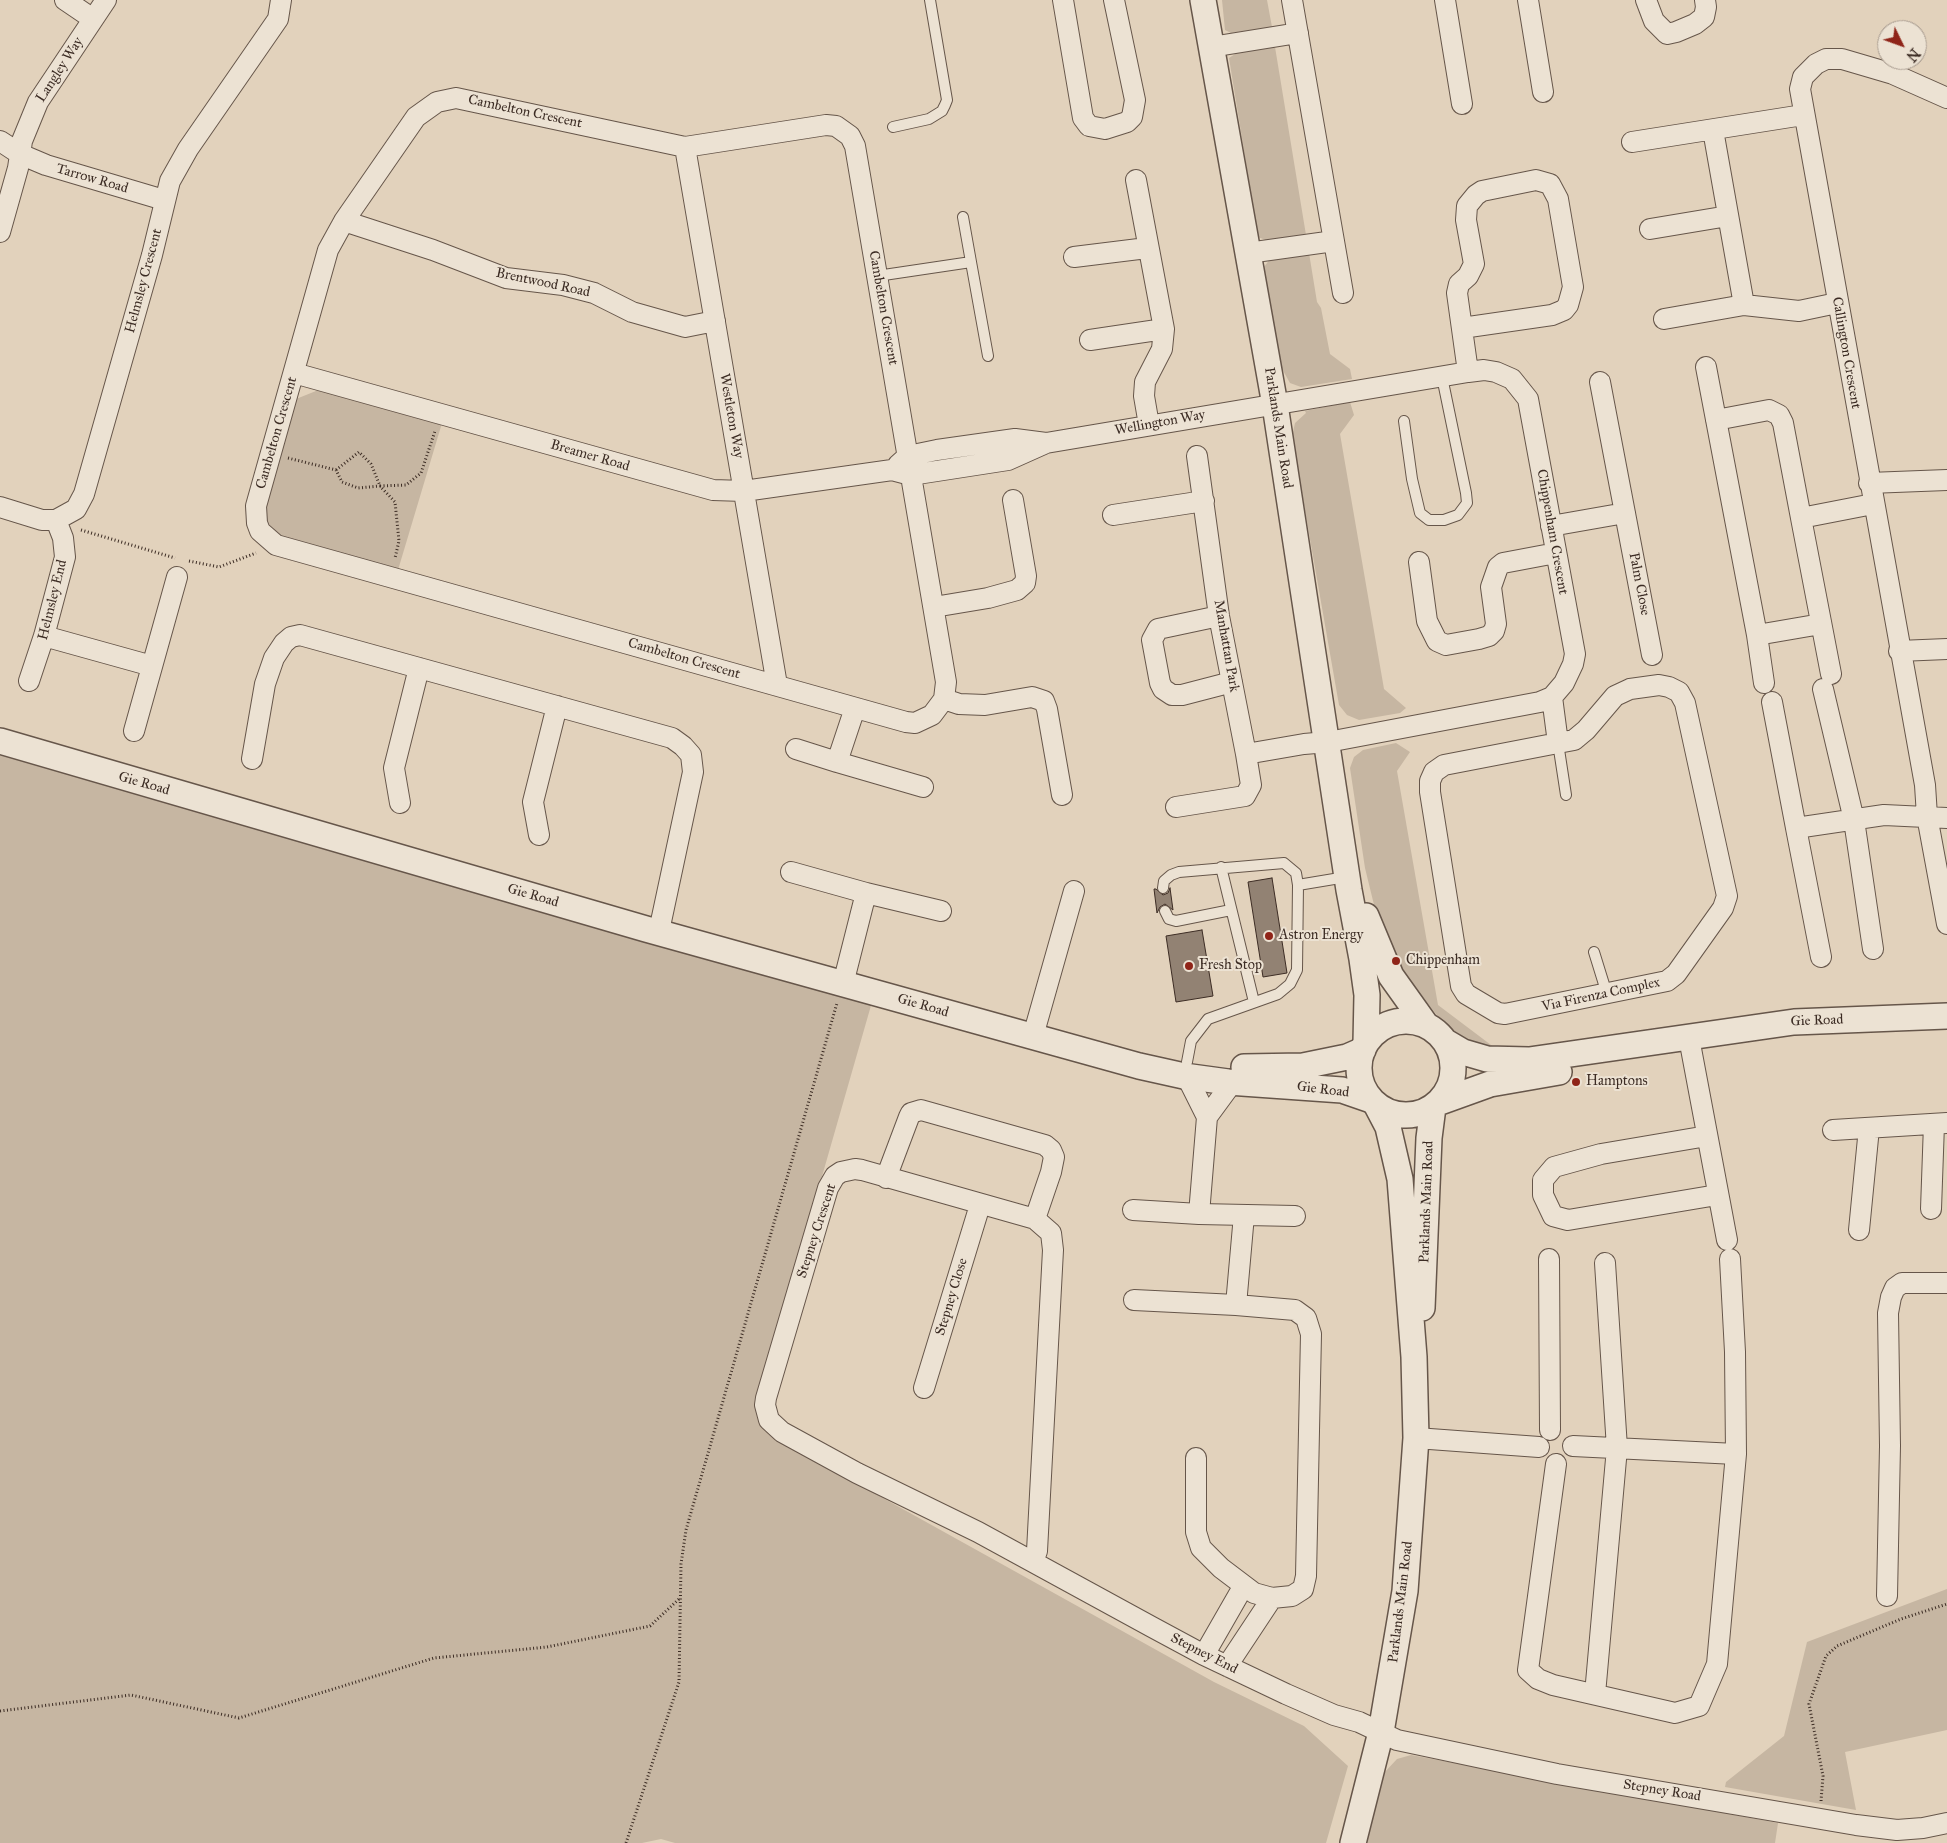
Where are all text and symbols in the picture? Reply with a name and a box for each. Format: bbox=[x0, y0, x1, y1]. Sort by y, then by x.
north arrow bbox=[1877, 20, 1927, 70]
street label: Langley Way bbox=[33, 34, 87, 106]
text: N bbox=[1902, 45, 1923, 65]
street label: Cambelton Crescent bbox=[466, 92, 584, 132]
street label: Tarrow Road bbox=[54, 161, 130, 197]
street label: Helmsley Crescent bbox=[122, 227, 166, 335]
street label: Cambelton Crescent bbox=[865, 249, 901, 367]
street label: Brentwood Road bbox=[494, 265, 592, 301]
street label: Callington Crescent bbox=[1828, 296, 1864, 410]
street label: Parklands Main Road bbox=[1260, 366, 1296, 490]
street label: Westleton Way bbox=[715, 372, 747, 460]
street label: Cambelton Crescent bbox=[253, 375, 301, 491]
street label: Wellington Way bbox=[1113, 407, 1207, 439]
street label: Breamer Road bbox=[548, 437, 632, 475]
street label: Chippenham Crescent bbox=[1533, 468, 1571, 596]
street label: Palm Close bbox=[1625, 551, 1653, 617]
street label: Helmsley End bbox=[35, 558, 71, 642]
street label: Manhattan Park bbox=[1210, 599, 1242, 693]
street label: Cambelton Crescent bbox=[626, 635, 742, 683]
street label: Gie Road bbox=[116, 769, 172, 799]
street label: Gie Road bbox=[505, 881, 561, 911]
place label: Astron Energy bbox=[1279, 928, 1363, 944]
marker: Astron Energy bbox=[1263, 930, 1275, 942]
place label: Chippenham bbox=[1406, 953, 1480, 969]
marker: Chippenham bbox=[1390, 955, 1402, 967]
place label: Fresh Stop bbox=[1199, 958, 1262, 974]
marker: Fresh Stop bbox=[1183, 960, 1195, 972]
street label: Via Firenza Complex bbox=[1540, 974, 1662, 1016]
street label: Gie Road bbox=[895, 991, 951, 1021]
street label: Gie Road bbox=[1790, 1012, 1844, 1030]
place label: Hamptons bbox=[1586, 1074, 1648, 1090]
marker: Hamptons bbox=[1570, 1076, 1582, 1088]
street label: Gie Road bbox=[1296, 1078, 1350, 1102]
street label: Parklands Main Road bbox=[1416, 1141, 1438, 1263]
street label: Stepney Crescent bbox=[794, 1182, 840, 1280]
street label: Stepney Close bbox=[932, 1256, 972, 1338]
street label: Parklands Main Road bbox=[1385, 1540, 1417, 1664]
street label: Stepney End bbox=[1167, 1630, 1241, 1678]
street label: Stepney Road bbox=[1622, 1777, 1702, 1805]

